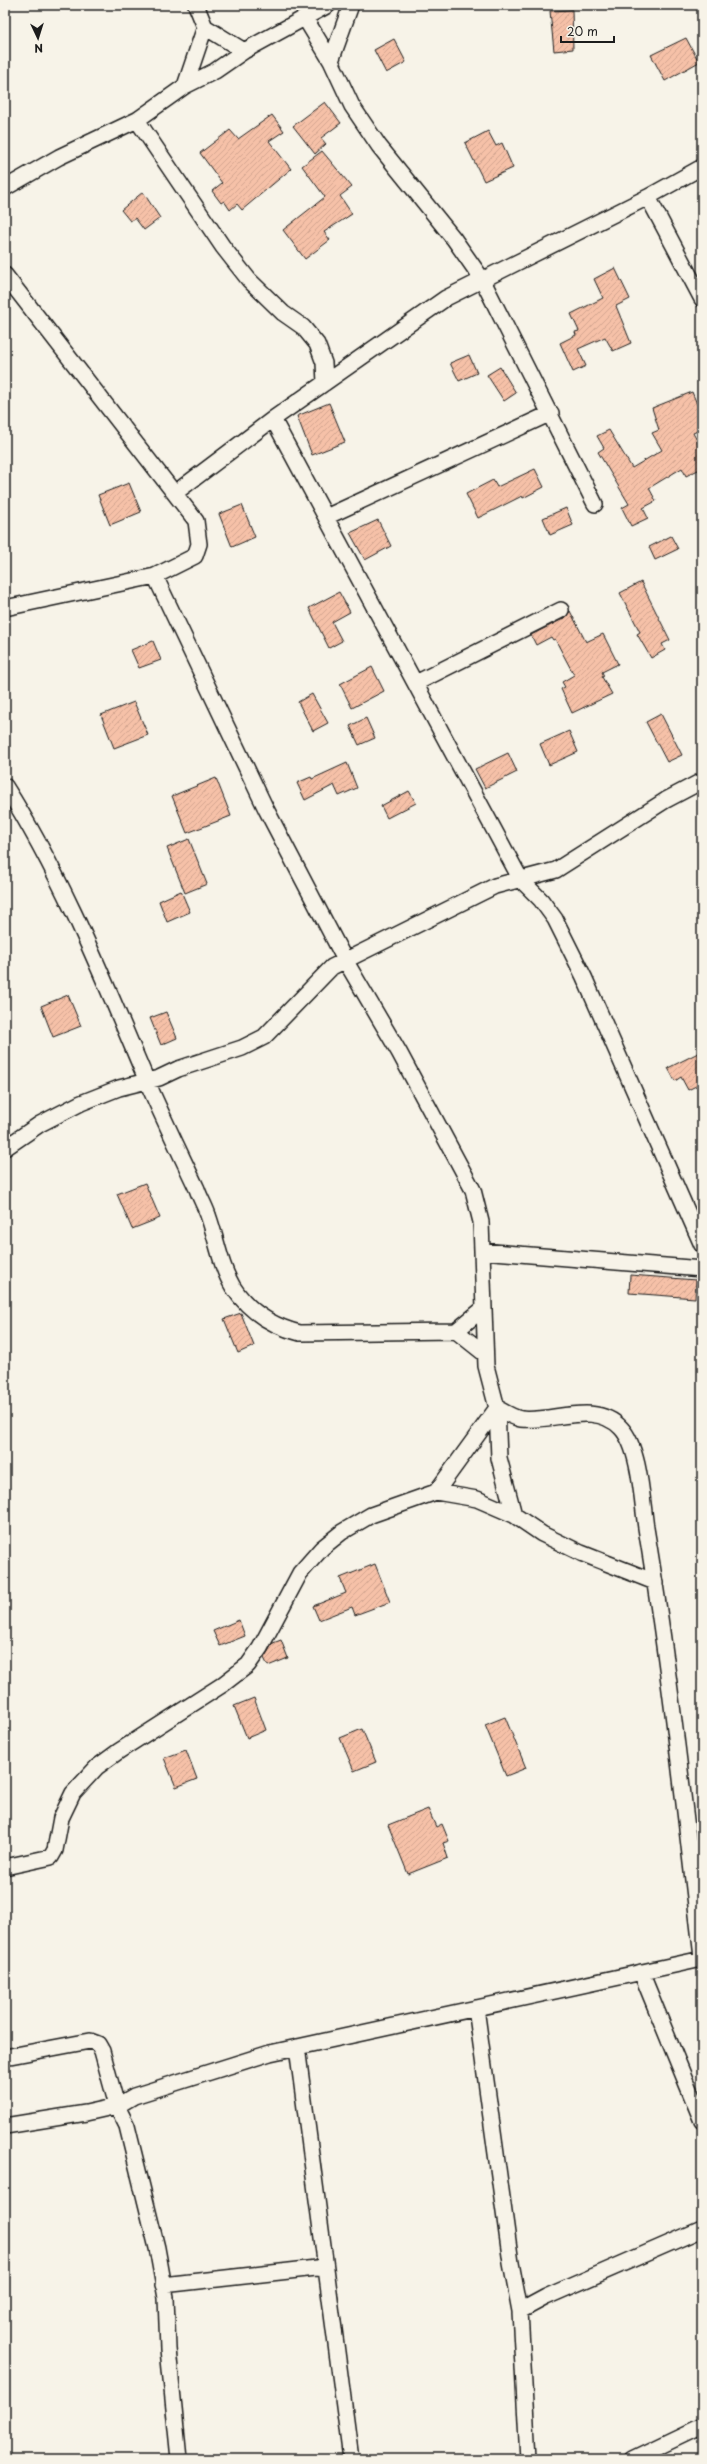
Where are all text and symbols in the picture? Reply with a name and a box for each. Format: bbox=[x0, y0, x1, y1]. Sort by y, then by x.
north arrow bbox=[18, 18, 58, 58]
scale bar bbox=[561, 18, 614, 44]
text: 20 m bbox=[567, 22, 598, 40]
text: N bbox=[34, 40, 44, 57]

